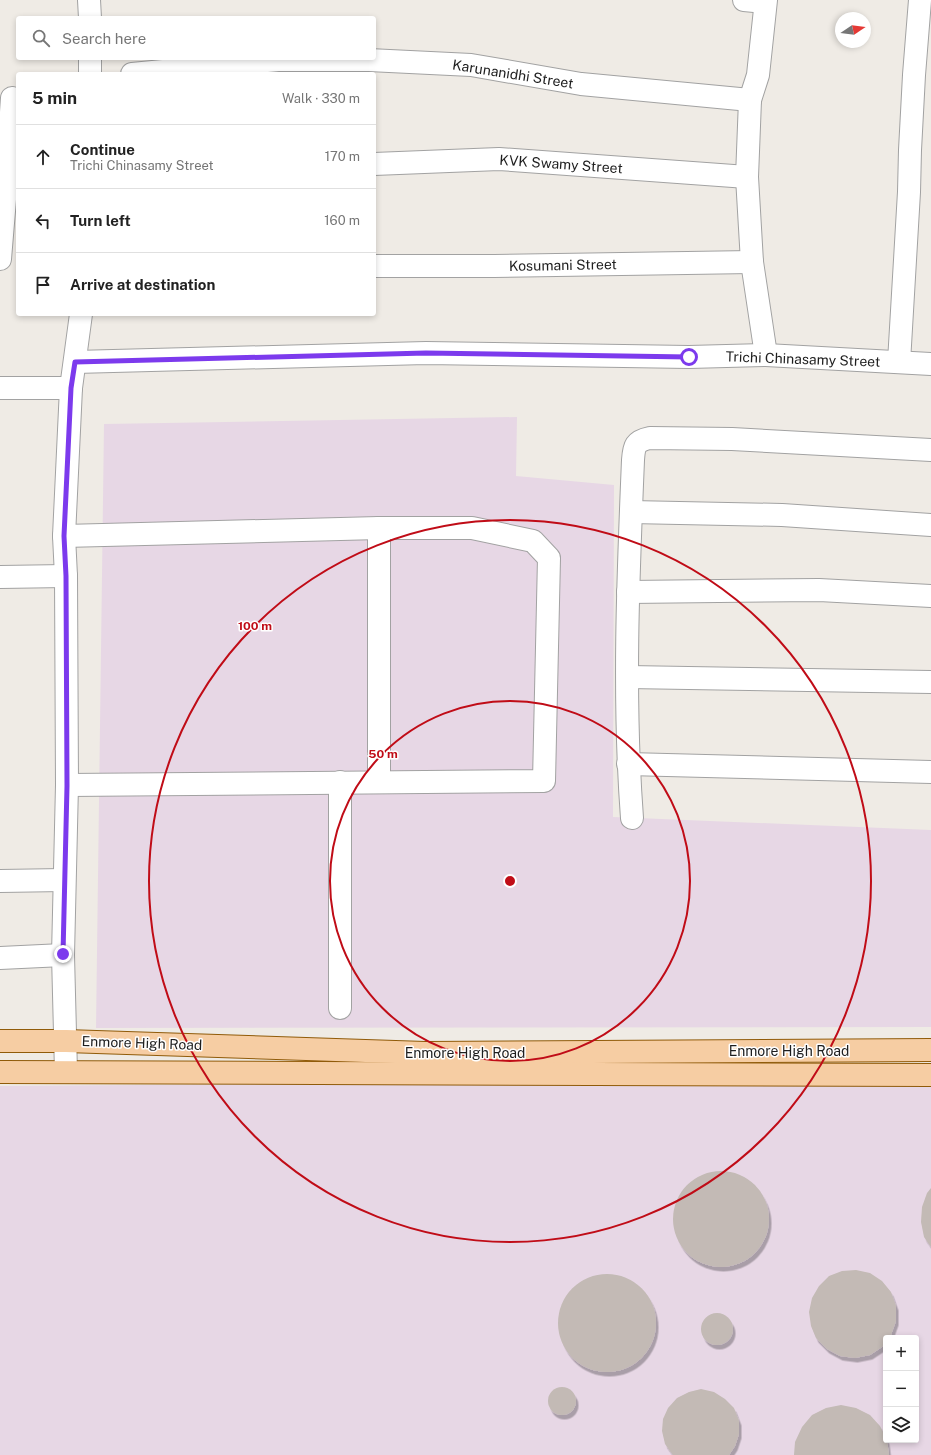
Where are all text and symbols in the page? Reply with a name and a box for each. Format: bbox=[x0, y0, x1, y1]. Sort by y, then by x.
north arrow bbox=[835, 12, 871, 48]
search box bbox=[16, 16, 376, 60]
icon: search bbox=[30, 27, 52, 49]
text: Search here bbox=[62, 30, 146, 47]
street label: Karunanidhi Street bbox=[451, 57, 575, 91]
text: 5 min bbox=[32, 88, 77, 108]
text: Walk · 330 m bbox=[282, 91, 360, 106]
text: Continue bbox=[70, 141, 135, 158]
icon: ahead bbox=[32, 146, 54, 168]
text: 170 m bbox=[325, 149, 360, 164]
street label: KVK Swamy Street bbox=[499, 152, 623, 176]
text: Trichi Chinasamy Street bbox=[70, 158, 214, 173]
icon: left bbox=[32, 210, 54, 232]
text: Turn left bbox=[70, 212, 131, 229]
text: 160 m bbox=[324, 213, 360, 228]
street label: Kosumani Street bbox=[509, 256, 617, 274]
icon: arrive bbox=[32, 274, 54, 296]
text: Arrive at destination bbox=[70, 276, 215, 293]
route start bbox=[680, 348, 698, 366]
street label: Trichi Chinasamy Street bbox=[725, 348, 881, 370]
text: 100 m bbox=[238, 619, 272, 633]
text: 50 m bbox=[368, 747, 398, 761]
centre of rings bbox=[503, 874, 517, 888]
route end bbox=[54, 945, 72, 963]
street label: Enmore High Road bbox=[81, 1033, 203, 1053]
street label: Enmore High Road bbox=[729, 1043, 849, 1059]
street label: Enmore High Road bbox=[405, 1045, 525, 1061]
map controls bbox=[883, 1335, 919, 1443]
button: + bbox=[883, 1335, 919, 1371]
button: − bbox=[883, 1371, 919, 1407]
button: layers bbox=[883, 1407, 919, 1443]

